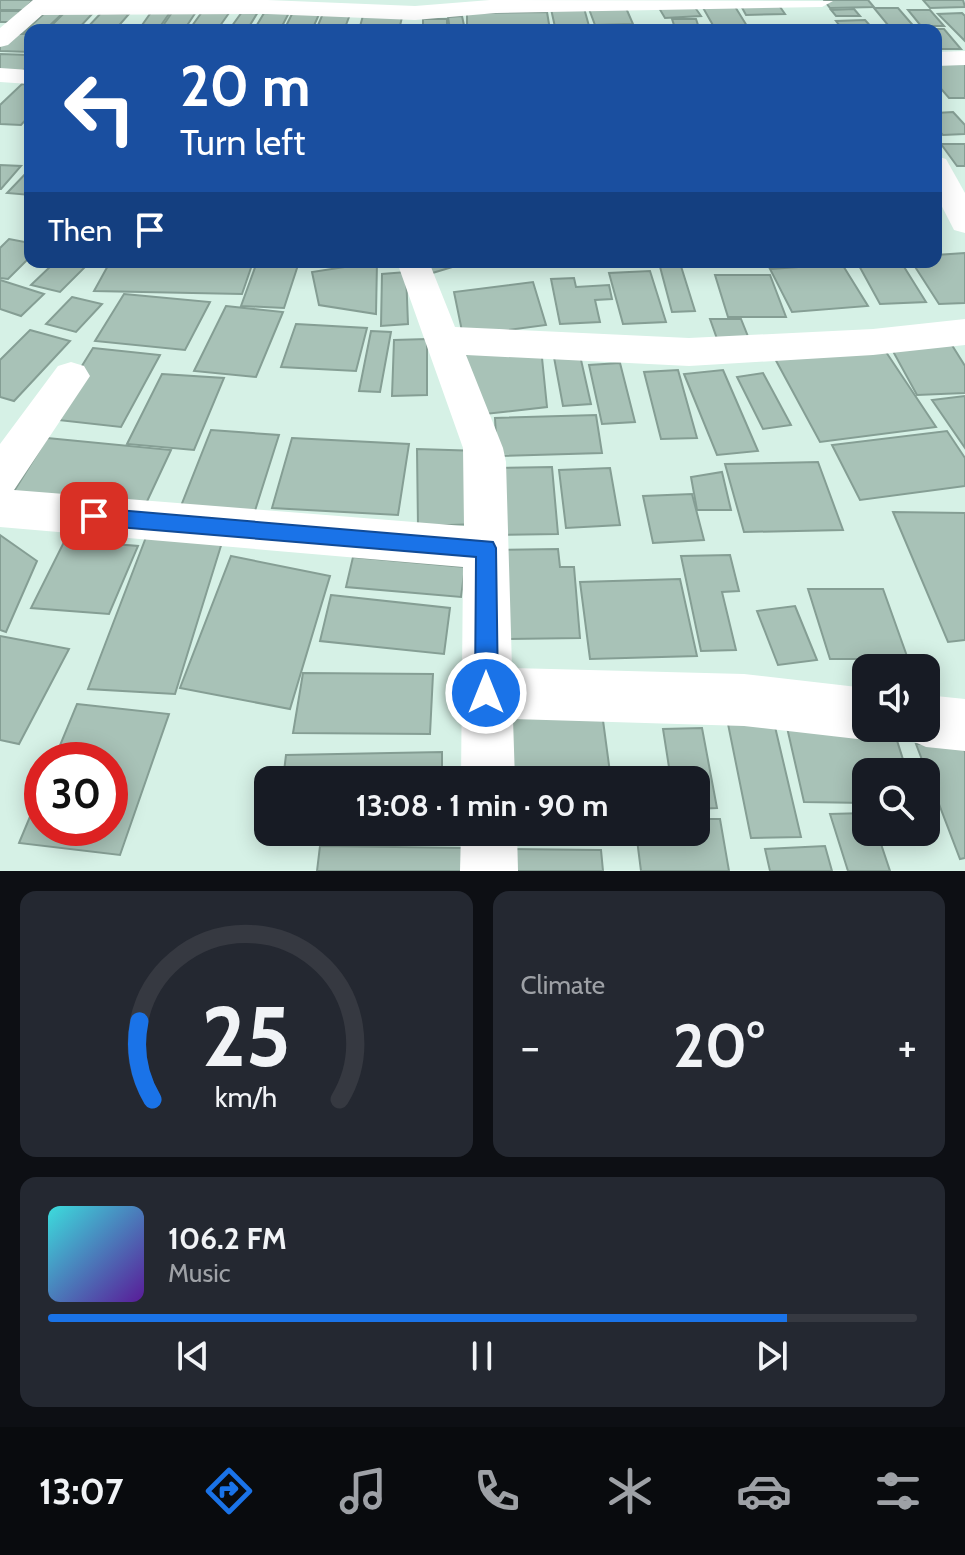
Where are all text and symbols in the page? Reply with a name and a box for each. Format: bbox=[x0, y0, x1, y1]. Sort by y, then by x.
text: 20 m bbox=[180, 52, 310, 120]
icon: left bbox=[48, 56, 152, 160]
text: Turn left bbox=[180, 120, 305, 164]
icon: arrive bbox=[128, 208, 172, 252]
text: Then bbox=[48, 212, 112, 249]
pin bbox=[60, 482, 128, 550]
icon: arrive bbox=[72, 494, 116, 538]
position arrow bbox=[444, 651, 528, 735]
map controls bbox=[852, 654, 940, 846]
button: sound bbox=[852, 654, 940, 742]
speed limit sign: 30 bbox=[24, 742, 128, 846]
button: search bbox=[852, 758, 940, 846]
text: 13:08 · 1 min · 90 m bbox=[356, 787, 608, 824]
text: Climate bbox=[521, 969, 605, 1001]
text: 25 bbox=[202, 986, 291, 1087]
text: 20° bbox=[673, 1009, 764, 1082]
text: − bbox=[521, 1020, 540, 1073]
text: + bbox=[898, 1020, 917, 1073]
text: km/h bbox=[215, 1079, 278, 1114]
text: 106.2 FM bbox=[168, 1220, 287, 1257]
text: Music bbox=[168, 1257, 231, 1289]
icon: previous bbox=[171, 1334, 215, 1378]
icon: pause bbox=[460, 1334, 504, 1378]
icon: next bbox=[750, 1334, 794, 1378]
icon: directions bbox=[201, 1463, 257, 1519]
icon: music bbox=[335, 1463, 391, 1519]
icon: phone bbox=[469, 1463, 525, 1519]
icon: climate bbox=[602, 1463, 658, 1519]
icon: car bbox=[736, 1463, 792, 1519]
icon: filters bbox=[870, 1463, 926, 1519]
text: 13:07 bbox=[39, 1469, 123, 1513]

